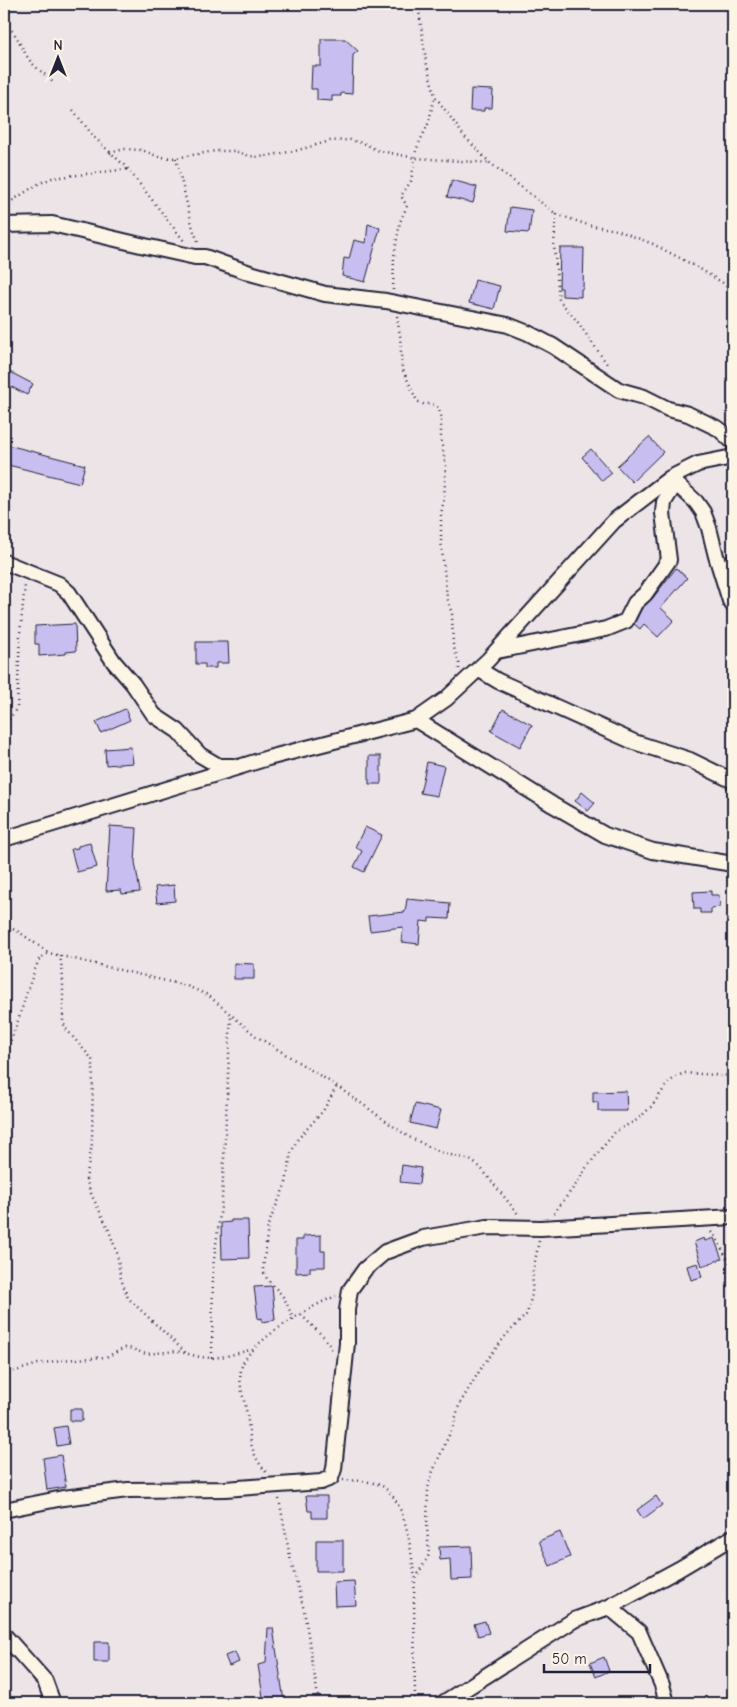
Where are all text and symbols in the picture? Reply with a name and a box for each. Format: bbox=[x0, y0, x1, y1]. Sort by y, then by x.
north arrow bbox=[32, 32, 82, 82]
text: N bbox=[53, 37, 63, 54]
scale bar bbox=[544, 1642, 651, 1674]
text: 50 m bbox=[552, 1650, 587, 1668]

